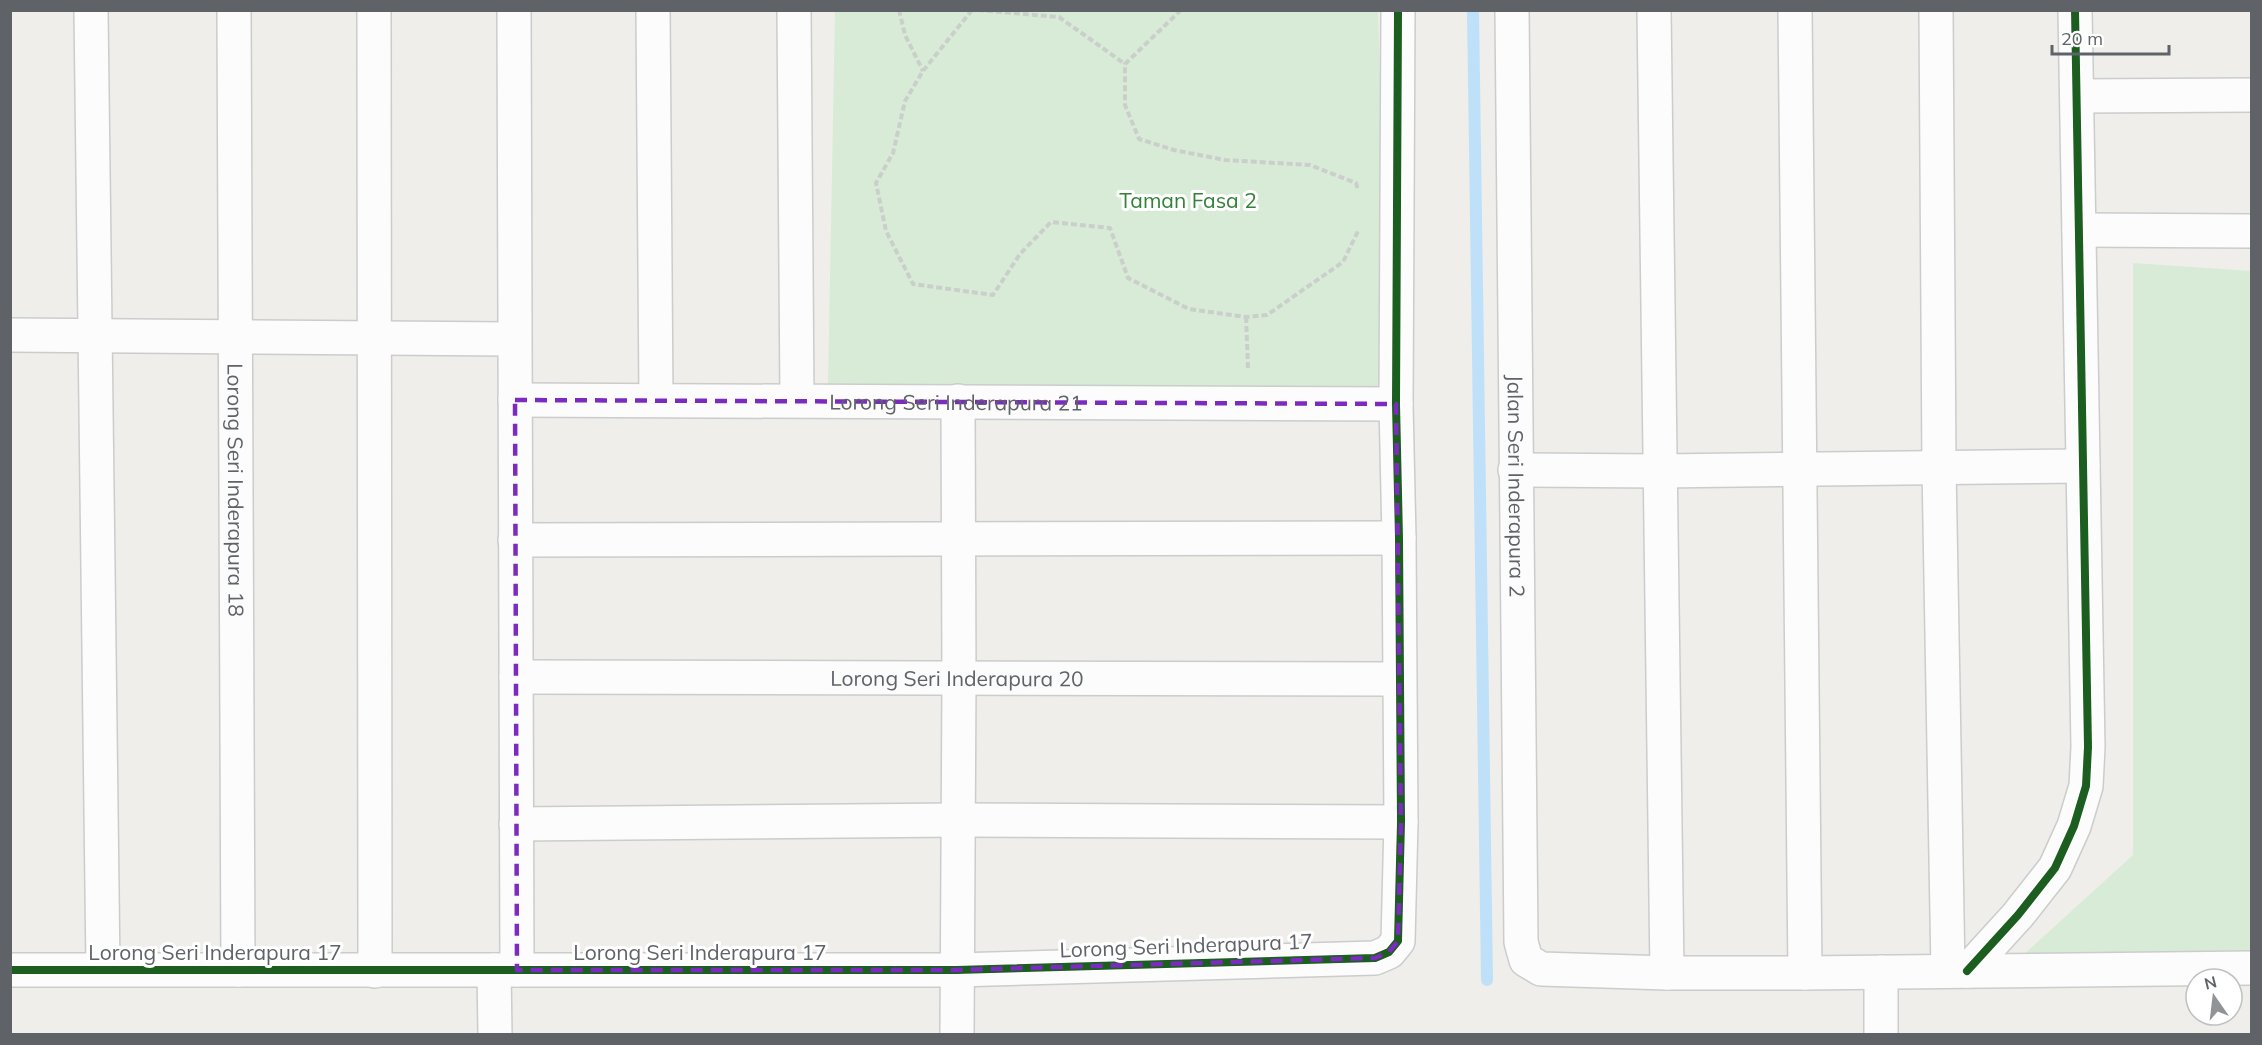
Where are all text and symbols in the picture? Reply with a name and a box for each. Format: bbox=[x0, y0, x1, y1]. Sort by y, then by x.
scale bar bbox=[2052, 18, 2169, 56]
text: 20 m bbox=[2061, 27, 2103, 50]
park label: Taman Fasa 2 bbox=[1119, 187, 1257, 213]
street label: Lorong Seri Inderapura 18 bbox=[222, 363, 250, 617]
street label: Jalan Seri Inderapura 2 bbox=[1503, 375, 1531, 597]
street label: Lorong Seri Inderapura 21 bbox=[829, 388, 1083, 416]
street label: Lorong Seri Inderapura 20 bbox=[830, 665, 1084, 691]
street label: Lorong Seri Inderapura 17 bbox=[1059, 928, 1313, 962]
street label: Lorong Seri Inderapura 17 bbox=[88, 939, 342, 965]
street label: Lorong Seri Inderapura 17 bbox=[573, 939, 827, 965]
north arrow bbox=[2184, 967, 2244, 1027]
text: N bbox=[2202, 971, 2219, 994]

